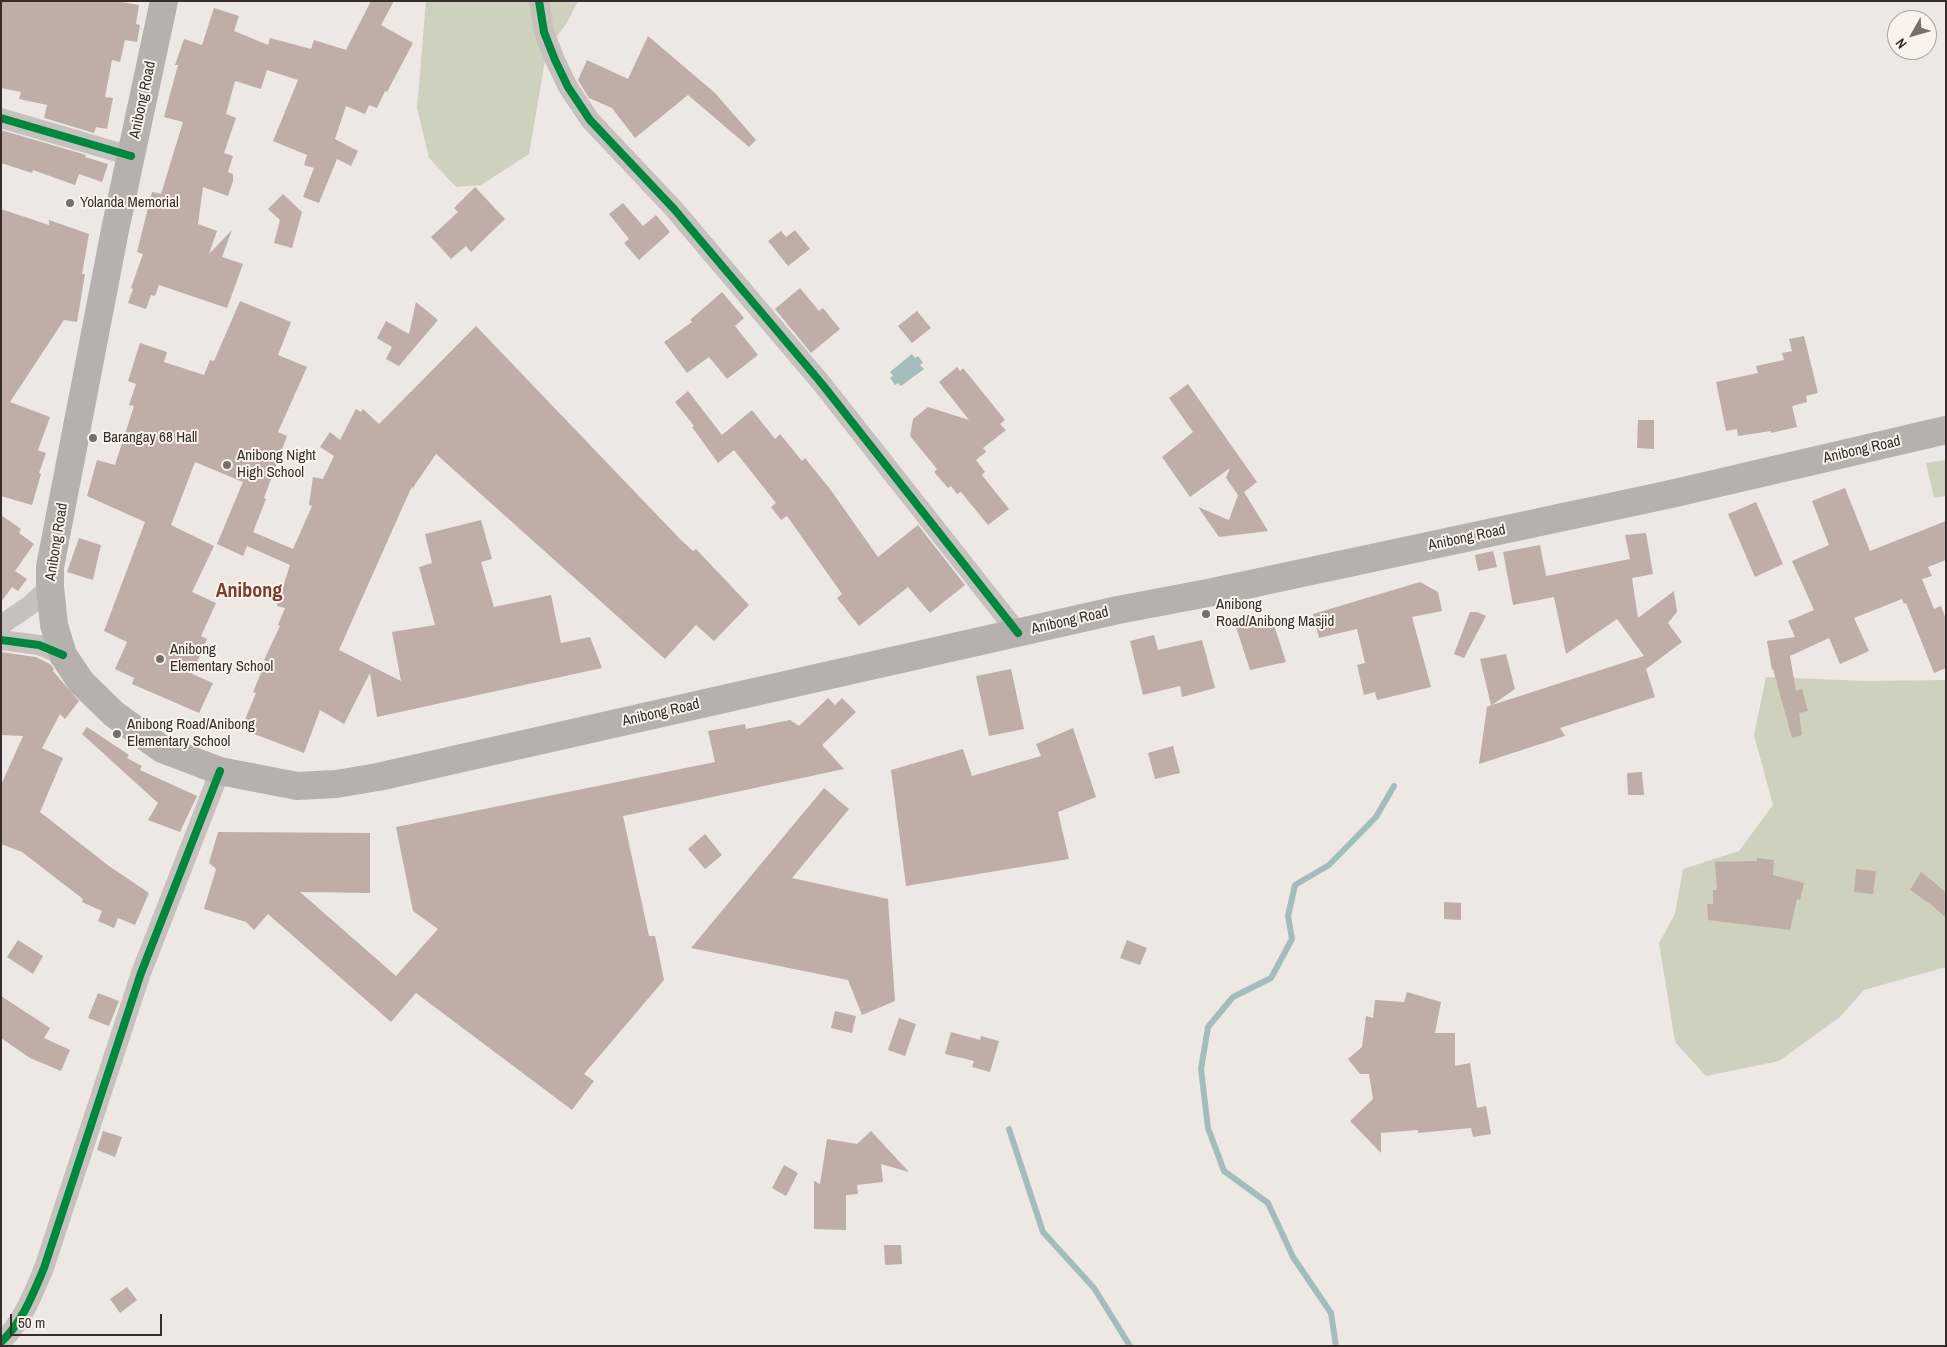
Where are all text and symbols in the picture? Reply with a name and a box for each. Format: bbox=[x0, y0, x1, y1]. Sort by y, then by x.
north arrow bbox=[1887, 10, 1937, 60]
text: N bbox=[1891, 35, 1911, 52]
street label: Anibong Road bbox=[126, 60, 160, 140]
place label: Yolanda Memorial bbox=[80, 194, 179, 212]
marker: Yolanda Memorial bbox=[64, 197, 76, 209]
place label: Barangay 68 Hall bbox=[103, 429, 197, 447]
marker: Barangay 68 Hall bbox=[87, 432, 99, 444]
street label: Anibong Road bbox=[1822, 432, 1902, 468]
place label: Anibong Night High School bbox=[237, 447, 316, 482]
marker: Anibong Night High School bbox=[221, 459, 233, 471]
street label: Anibong Road bbox=[42, 502, 72, 582]
street label: Anibong Road bbox=[1427, 521, 1507, 555]
district label: Anibong bbox=[216, 580, 282, 604]
place label: Anibong Road/Anibong Masjid bbox=[1216, 596, 1334, 631]
street label: Anibong Road bbox=[1030, 603, 1110, 639]
marker: Anibong Road/Anibong Masjid bbox=[1200, 608, 1212, 620]
place label: Anibong Elementary School bbox=[170, 641, 273, 676]
marker: Anibong Elementary School bbox=[154, 653, 166, 665]
street label: Anibong Road bbox=[621, 695, 701, 731]
place label: Anibong Road/Anibong Elementary School bbox=[127, 716, 255, 751]
marker: Anibong Road/Anibong Elementary School bbox=[111, 728, 123, 740]
scale bar bbox=[12, 1304, 165, 1336]
text: 50 m bbox=[18, 1312, 45, 1333]

